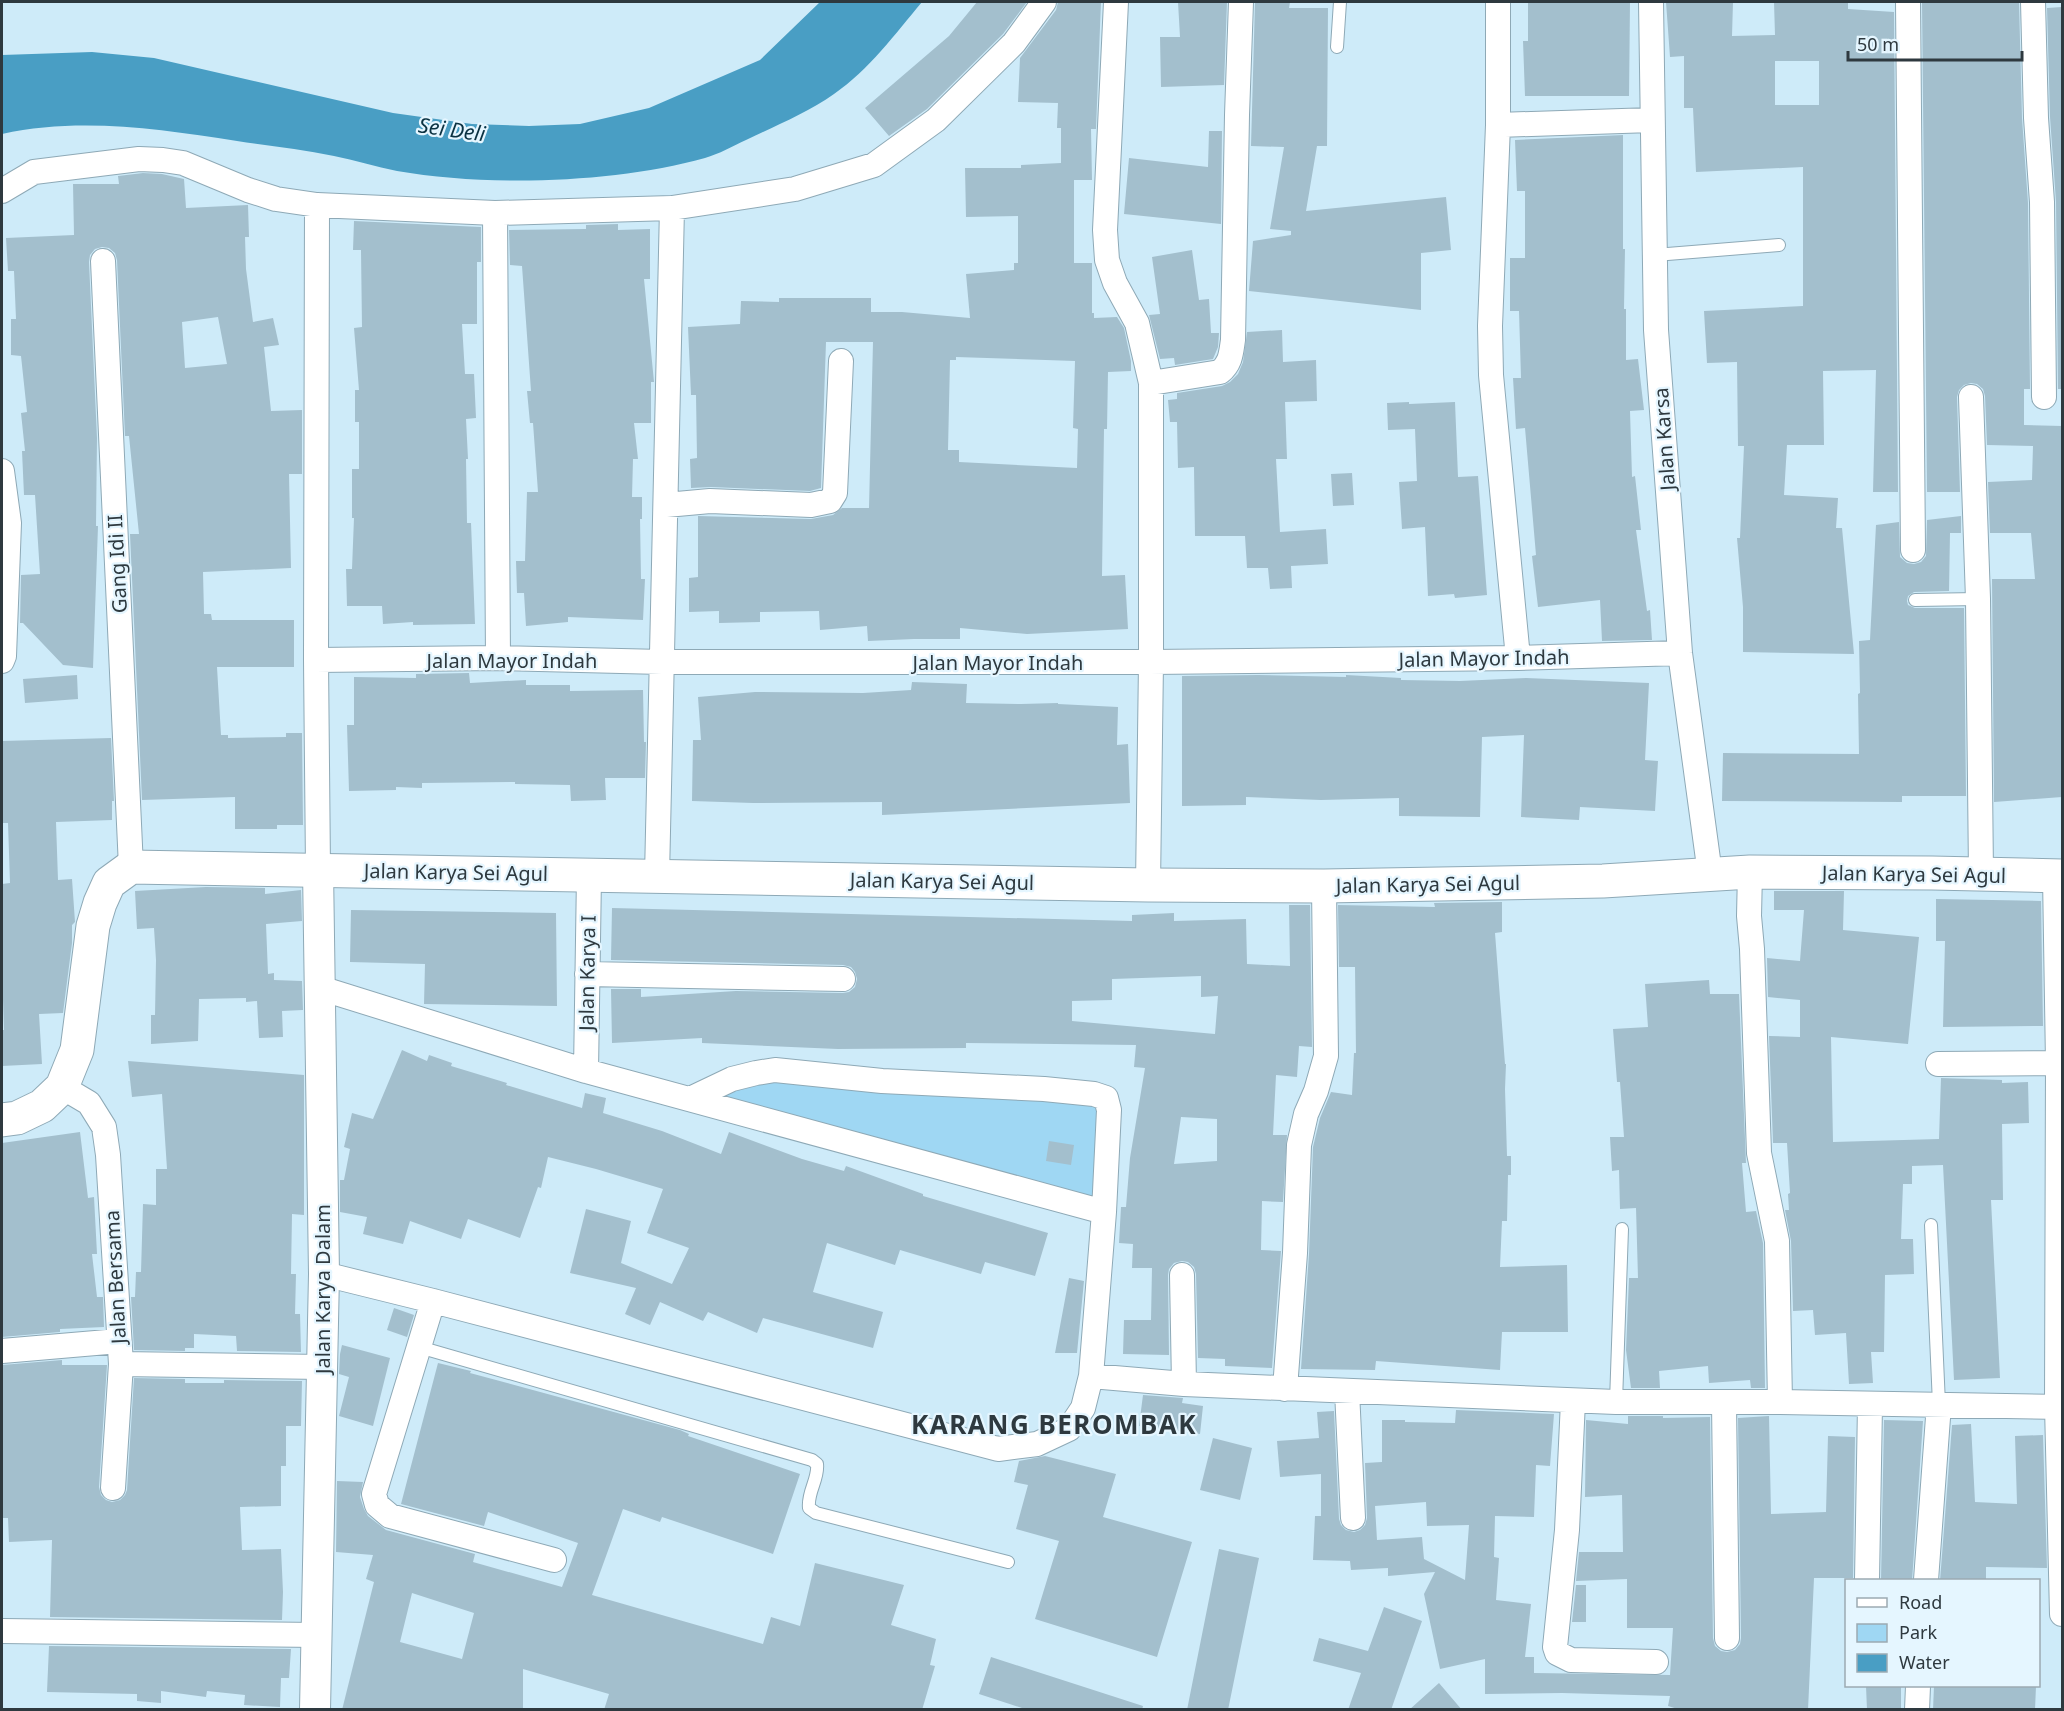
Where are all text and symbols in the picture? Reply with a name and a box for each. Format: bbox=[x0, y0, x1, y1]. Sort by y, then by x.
scale bar bbox=[1848, 24, 2022, 62]
text: 50 m bbox=[1857, 32, 1899, 56]
water label: Sei Deli bbox=[417, 110, 488, 148]
street label: Jalan Karsa bbox=[1647, 387, 1681, 493]
street label: Gang Idi II bbox=[101, 514, 133, 614]
street label: Jalan Mayor Indah bbox=[1396, 643, 1570, 673]
street label: Jalan Mayor Indah bbox=[425, 647, 597, 674]
street label: Jalan Mayor Indah bbox=[911, 649, 1083, 676]
street label: Jalan Karya Sei Agul bbox=[362, 857, 548, 887]
street label: Jalan Karya Sei Agul bbox=[1820, 859, 2006, 889]
street label: Jalan Karya Sei Agul bbox=[848, 866, 1034, 896]
street label: Jalan Karya Sei Agul bbox=[1334, 869, 1520, 899]
street label: Jalan Karya I bbox=[572, 915, 602, 1033]
street label: Jalan Karya Dalam bbox=[309, 1204, 336, 1376]
street label: Jalan Bersama bbox=[98, 1209, 132, 1347]
district label: KARANG BEROMBAK bbox=[911, 1406, 1197, 1442]
legend bbox=[1845, 1579, 2040, 1687]
text: Road bbox=[1899, 1590, 1942, 1614]
text: Park bbox=[1899, 1620, 1937, 1644]
text: Water bbox=[1899, 1650, 1950, 1674]

